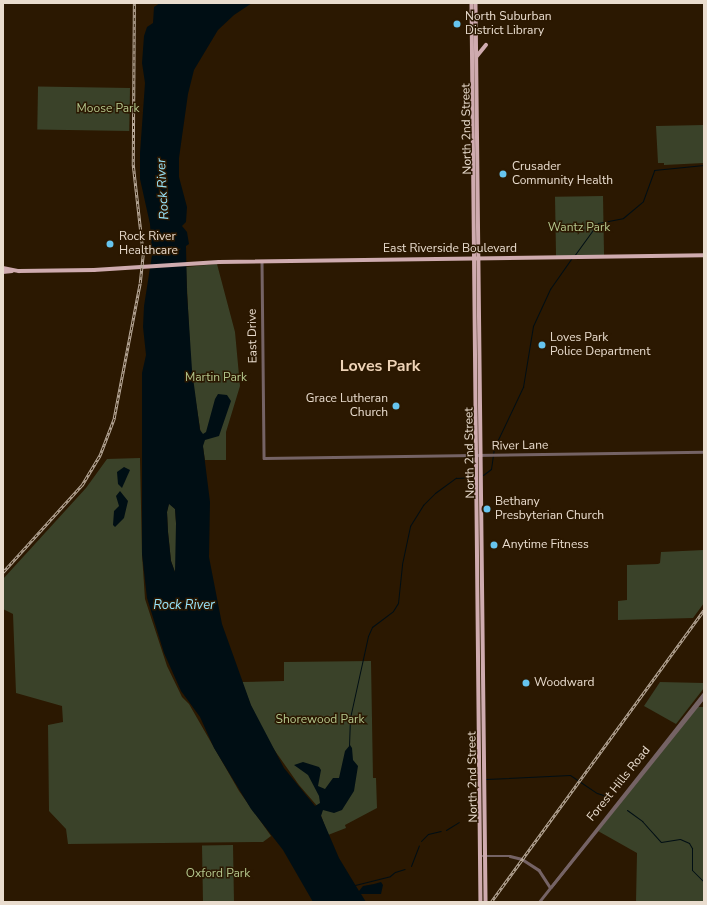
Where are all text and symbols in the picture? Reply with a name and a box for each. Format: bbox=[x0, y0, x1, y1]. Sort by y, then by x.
place label: North Suburban District Library bbox=[465, 10, 552, 38]
marker: North Suburban District Library bbox=[452, 19, 462, 29]
street label: North 2nd Street bbox=[459, 83, 475, 175]
park label: Moose Park bbox=[77, 102, 139, 116]
water label: Rock River bbox=[154, 158, 172, 220]
place label: Crusader Community Health bbox=[512, 160, 613, 188]
marker: Crusader Community Health bbox=[497, 168, 509, 180]
park label: Wantz Park bbox=[548, 221, 610, 235]
place label: Rock River Healthcare bbox=[119, 230, 178, 258]
marker: Rock River Healthcare bbox=[104, 238, 116, 250]
street label: East Riverside Boulevard bbox=[383, 242, 517, 256]
street label: East Drive bbox=[245, 309, 261, 363]
place label: Loves Park Police Department bbox=[550, 331, 650, 359]
marker: Loves Park Police Department bbox=[537, 340, 547, 350]
district label: Loves Park bbox=[340, 356, 420, 376]
park label: Martin Park bbox=[185, 371, 247, 385]
place label: Grace Lutheran Church bbox=[306, 392, 388, 420]
marker: Grace Lutheran Church bbox=[391, 401, 401, 411]
street label: North 2nd Street bbox=[462, 407, 478, 499]
street label: River Lane bbox=[492, 438, 548, 454]
place label: Bethany Presbyterian Church bbox=[495, 495, 604, 523]
marker: Bethany Presbyterian Church bbox=[482, 504, 492, 514]
place label: Anytime Fitness bbox=[502, 538, 589, 552]
marker: Anytime Fitness bbox=[489, 540, 499, 550]
water label: Rock River bbox=[153, 597, 215, 613]
place label: Woodward bbox=[534, 676, 594, 690]
marker: Woodward bbox=[521, 678, 531, 688]
park label: Shorewood Park bbox=[276, 713, 364, 727]
street label: North 2nd Street bbox=[465, 731, 481, 823]
street label: Forest Hills Road bbox=[584, 744, 654, 824]
park label: Oxford Park bbox=[186, 867, 250, 881]

